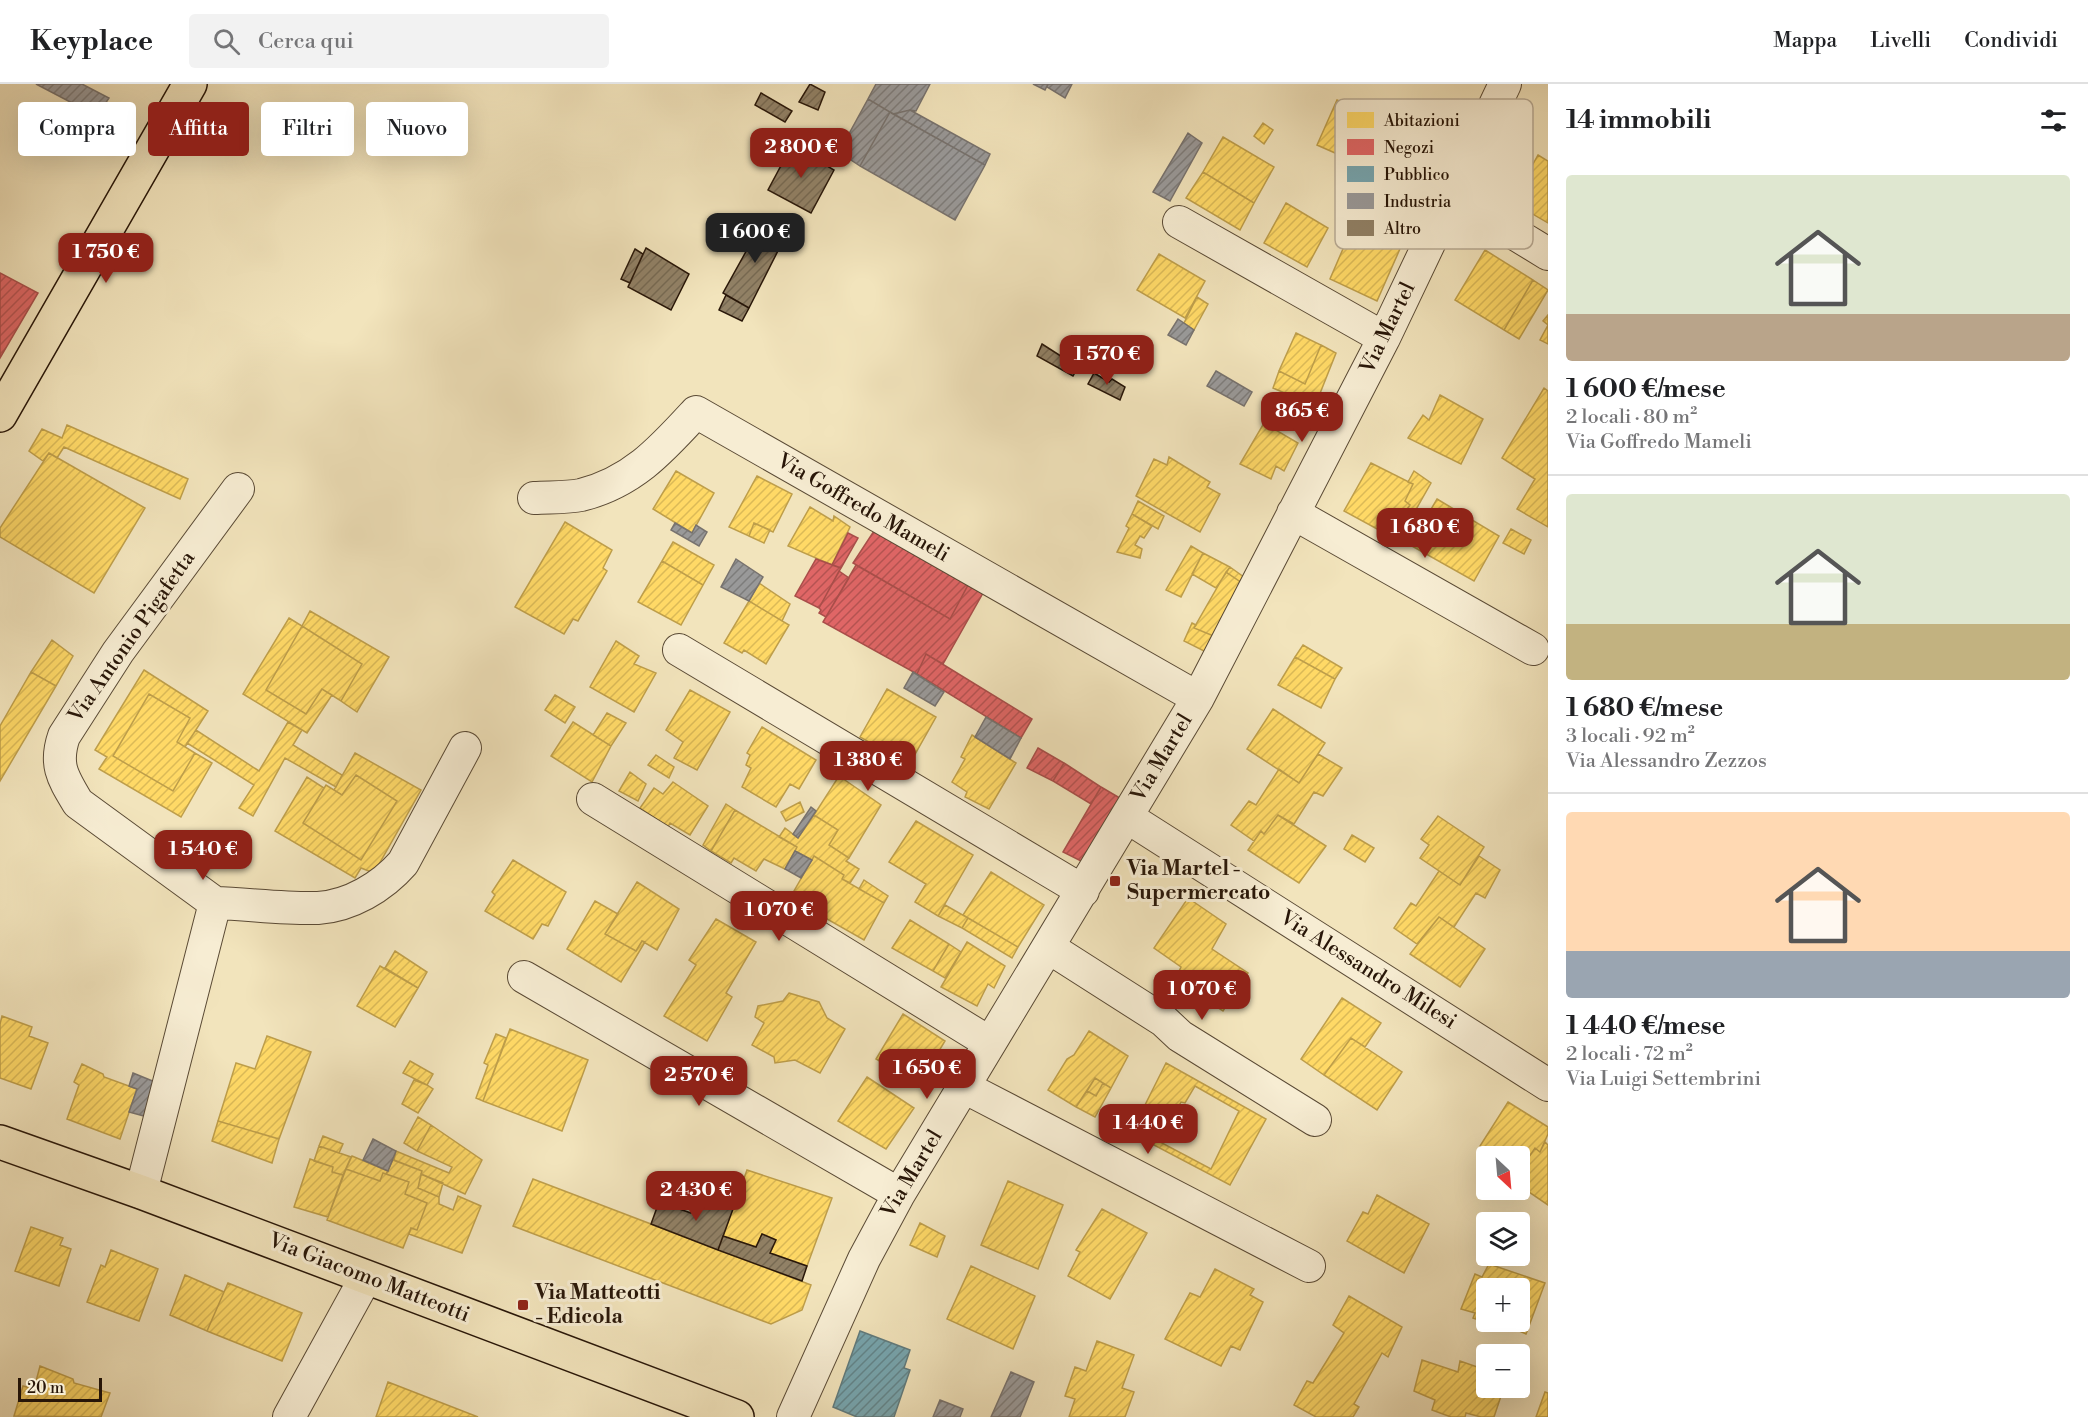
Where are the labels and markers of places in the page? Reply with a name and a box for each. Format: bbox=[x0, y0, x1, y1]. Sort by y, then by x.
pin: 2 800 € bbox=[746, 128, 856, 179]
pin: 1 600 € bbox=[700, 213, 810, 264]
pin: 1 750 € bbox=[51, 233, 161, 284]
pin: 1 570 € bbox=[1052, 335, 1162, 386]
pin: 865 € bbox=[1260, 392, 1344, 443]
pin: 1 680 € bbox=[1370, 508, 1480, 559]
pin: 1 380 € bbox=[813, 741, 923, 792]
pin: 1 540 € bbox=[148, 830, 258, 881]
place label: Via Martel - Supermercato bbox=[1126, 856, 1271, 906]
marker: Via Martel - Supermercato bbox=[1108, 874, 1122, 888]
pin: 1 070 € bbox=[724, 891, 834, 942]
pin: 1 070 € bbox=[1147, 970, 1257, 1021]
pin: 1 650 € bbox=[872, 1049, 982, 1100]
pin: 2 570 € bbox=[644, 1056, 754, 1107]
pin: 1 440 € bbox=[1093, 1104, 1203, 1155]
pin: 2 430 € bbox=[641, 1171, 751, 1222]
place label: Via Matteotti - Edicola bbox=[534, 1280, 661, 1330]
marker: Via Matteotti - Edicola bbox=[516, 1298, 530, 1312]

